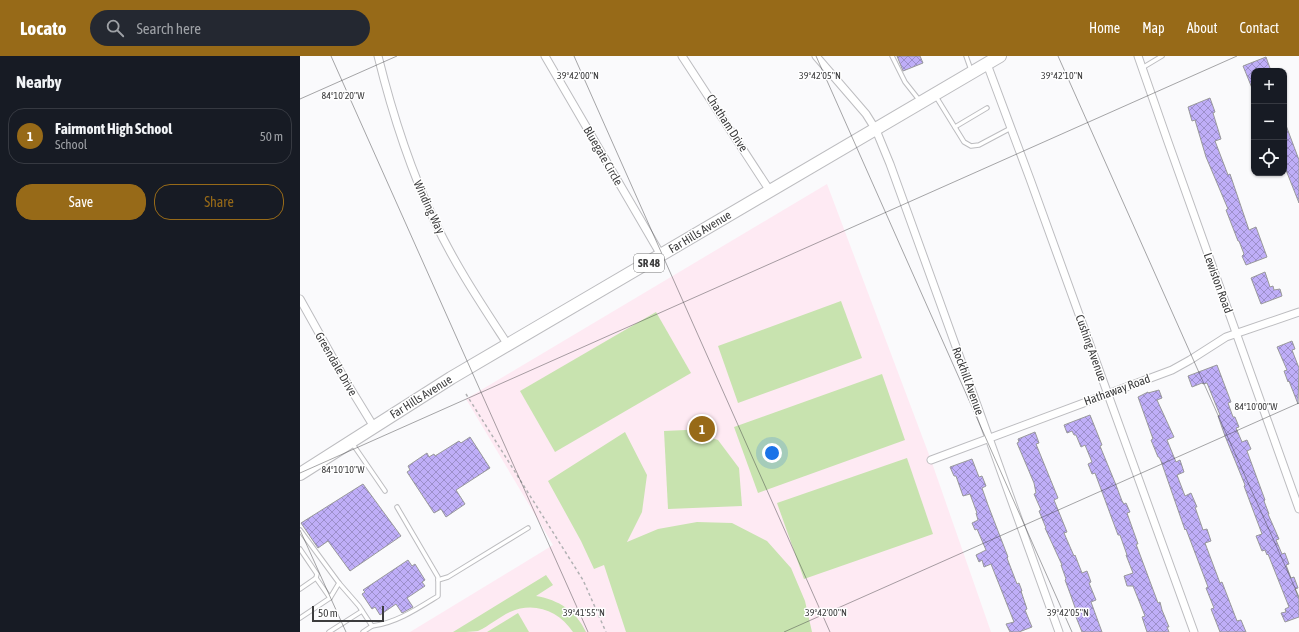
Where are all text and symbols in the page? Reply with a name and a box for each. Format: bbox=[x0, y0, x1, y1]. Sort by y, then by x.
search box bbox=[90, 10, 370, 46]
text: Locato bbox=[20, 17, 66, 39]
icon: search bbox=[104, 17, 126, 39]
text: Search here bbox=[136, 20, 201, 37]
text: Home bbox=[1089, 20, 1120, 36]
text: Map bbox=[1142, 20, 1165, 36]
text: About bbox=[1187, 20, 1218, 36]
text: Contact bbox=[1240, 20, 1279, 36]
map controls bbox=[1251, 68, 1287, 176]
button: + bbox=[1251, 68, 1287, 104]
text: 39°42'00"N bbox=[557, 70, 599, 81]
text: 39°42'05"N bbox=[799, 70, 841, 81]
text: 39°42'10"N bbox=[1041, 70, 1083, 81]
text: Nearby bbox=[16, 72, 62, 92]
text: 84°10'20"W bbox=[321, 90, 365, 101]
street label: Chatham Drive bbox=[703, 92, 751, 154]
button: − bbox=[1251, 104, 1287, 140]
text: Fairmont High School bbox=[55, 120, 172, 137]
street label: Bluegate Circle bbox=[581, 124, 625, 188]
text: 1 bbox=[27, 129, 33, 144]
text: 50 m bbox=[260, 129, 283, 144]
text: School bbox=[55, 137, 87, 152]
button: locate bbox=[1251, 140, 1287, 176]
street label: Winding Way bbox=[411, 178, 447, 236]
button: Save bbox=[16, 184, 146, 220]
button: Share bbox=[154, 184, 284, 220]
street label: Far Hills Avenue bbox=[666, 208, 734, 256]
street label: Lewiston Road bbox=[1201, 251, 1235, 315]
road number: SR 48 bbox=[634, 254, 664, 272]
street label: Cushing Avenue bbox=[1072, 313, 1110, 383]
street label: Greendale Drive bbox=[312, 330, 360, 398]
street label: Rockhill Avenue bbox=[949, 345, 987, 417]
street label: Far Hills Avenue bbox=[387, 372, 455, 422]
street label: Hathaway Road bbox=[1082, 372, 1152, 408]
text: 84°10'00"W bbox=[1234, 401, 1278, 412]
pin: 1 bbox=[689, 414, 715, 444]
your location bbox=[762, 443, 782, 463]
text: 84°10'10"W bbox=[321, 464, 365, 475]
scale bar bbox=[312, 604, 384, 623]
text: 50 m bbox=[318, 607, 338, 619]
text: 39°41'55"N bbox=[563, 607, 605, 618]
text: 39°42'00"N bbox=[805, 607, 847, 618]
text: 39°42'05"N bbox=[1047, 607, 1089, 618]

